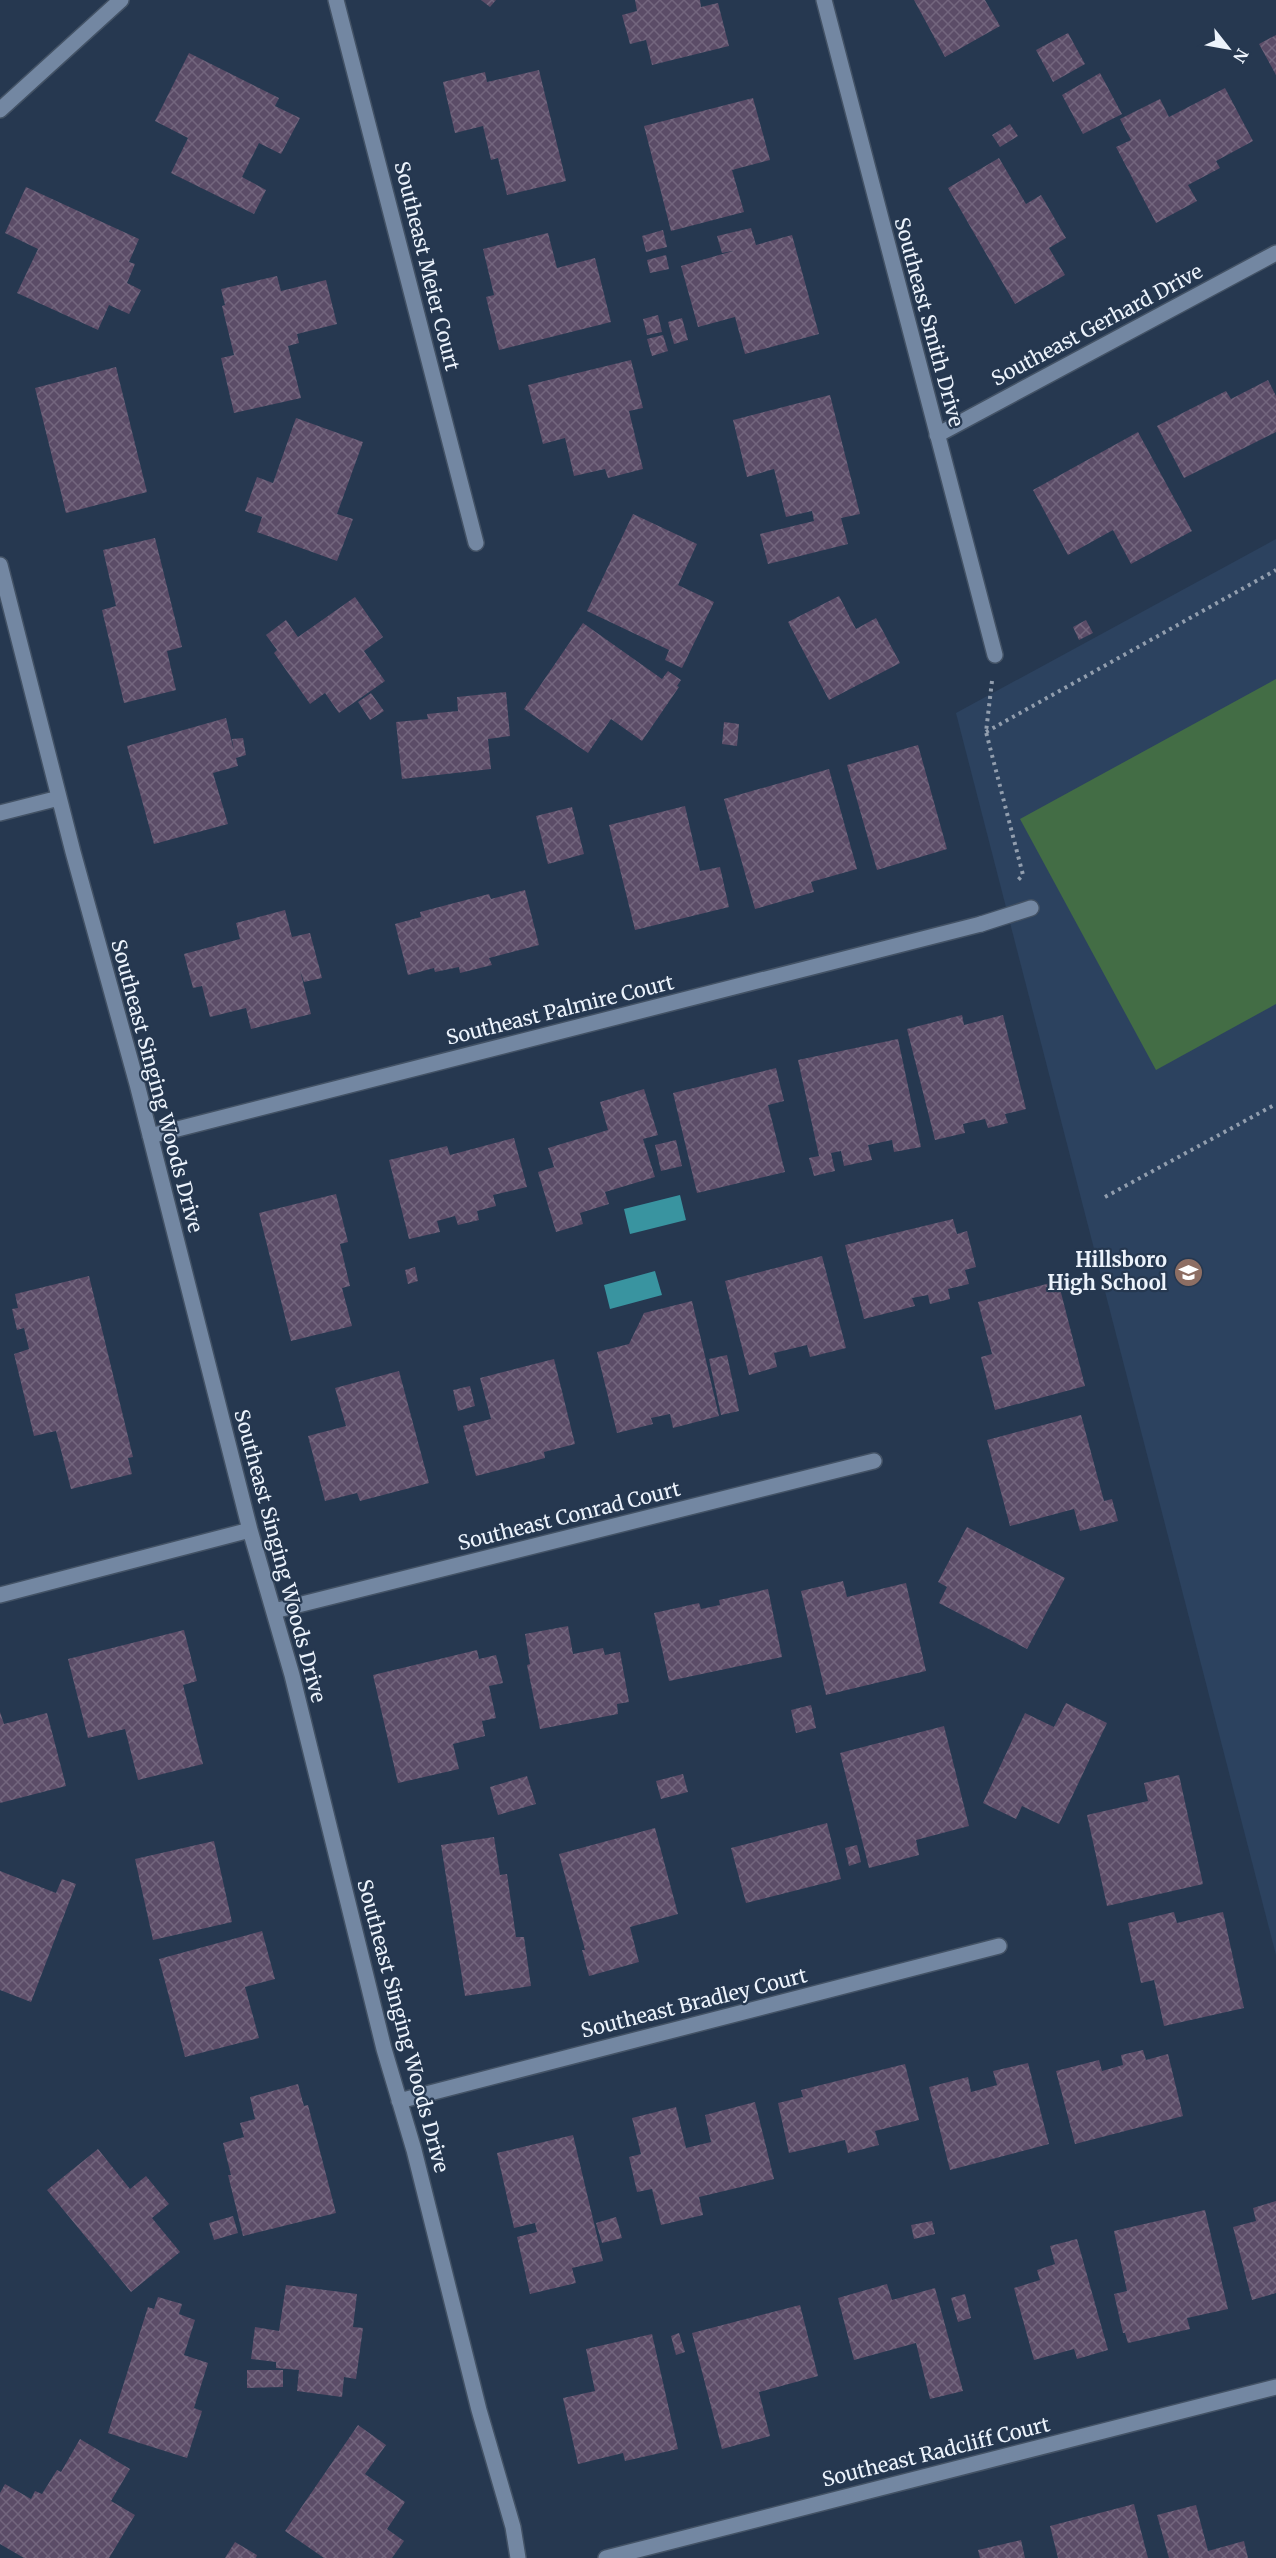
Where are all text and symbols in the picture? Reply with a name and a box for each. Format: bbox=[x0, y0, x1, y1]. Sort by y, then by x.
north arrow bbox=[1198, 18, 1258, 78]
text: N bbox=[1229, 45, 1253, 67]
street label: Southeast Meier Court bbox=[389, 159, 466, 373]
street label: Southeast Smith Drive bbox=[889, 214, 969, 429]
street label: Southeast Gerhard Drive bbox=[987, 258, 1207, 391]
street label: Southeast Singing Woods Drive bbox=[106, 937, 209, 1235]
street label: Southeast Palmire Court bbox=[443, 969, 677, 1050]
place label: Hillsboro High School bbox=[1047, 1247, 1167, 1295]
school or university icon: Hillsboro High School bbox=[1172, 1256, 1204, 1288]
street label: Southeast Singing Woods Drive bbox=[229, 1407, 332, 1705]
street label: Southeast Conrad Court bbox=[455, 1476, 683, 1555]
street label: Southeast Singing Woods Drive bbox=[352, 1877, 455, 2175]
street label: Southeast Bradley Court bbox=[578, 1962, 810, 2043]
street label: Southeast Radcliff Court bbox=[819, 2411, 1053, 2492]

